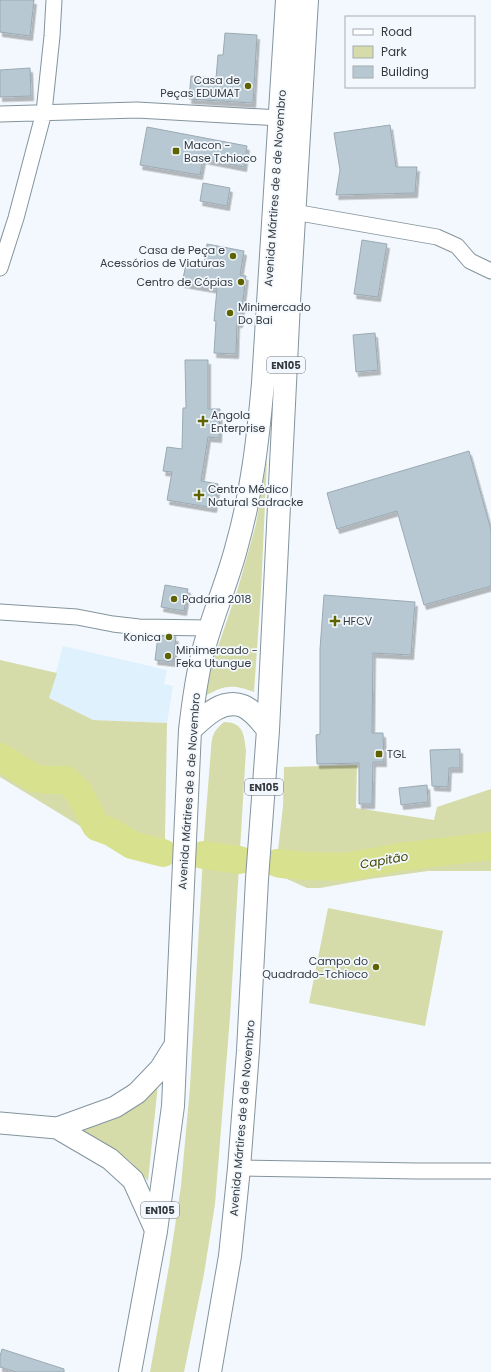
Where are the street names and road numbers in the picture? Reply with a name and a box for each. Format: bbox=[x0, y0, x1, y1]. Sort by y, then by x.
street label: Avenida Mártires de 8 de Novembro bbox=[260, 89, 290, 287]
road number: EN105 bbox=[267, 357, 305, 373]
street label: Avenida Mártires de 8 de Novembro bbox=[174, 692, 204, 890]
road number: EN105 bbox=[245, 779, 283, 795]
street label: Avenida Mártires de 8 de Novembro bbox=[225, 1019, 259, 1217]
road number: EN105 bbox=[141, 1202, 179, 1218]

